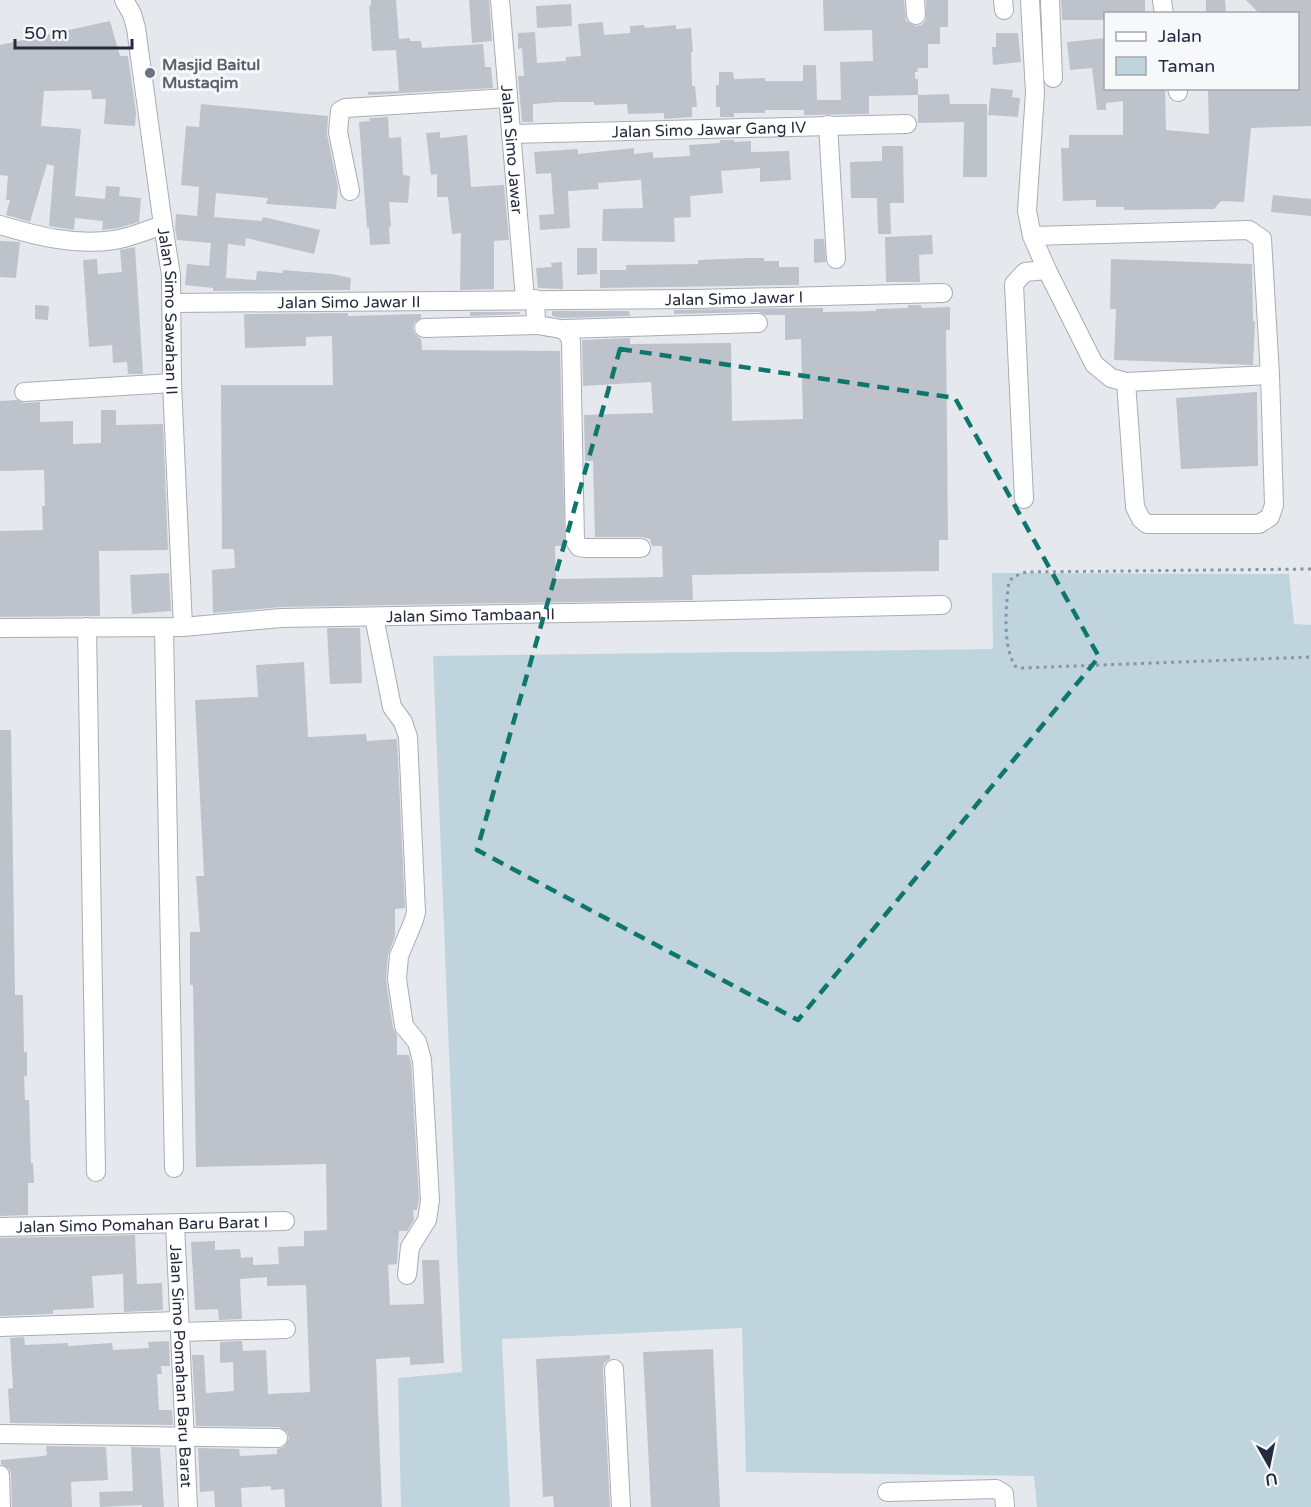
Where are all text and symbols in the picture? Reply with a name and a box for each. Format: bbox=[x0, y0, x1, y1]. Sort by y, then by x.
scale bar bbox=[15, 12, 132, 50]
legend bbox=[1104, 12, 1299, 90]
text: 50 m bbox=[24, 22, 68, 44]
text: Jalan bbox=[1158, 25, 1202, 47]
place label: Masjid Baitul Mustaqim bbox=[162, 55, 260, 93]
text: Taman bbox=[1158, 55, 1215, 77]
marker: Masjid Baitul Mustaqim bbox=[143, 66, 157, 80]
street label: Jalan Simo Jawar bbox=[496, 84, 527, 216]
street label: Jalan Simo Jawar Gang IV bbox=[611, 118, 807, 142]
street label: Jalan Simo Sawahan II bbox=[153, 226, 182, 395]
street label: Jalan Simo Jawar I bbox=[665, 287, 803, 310]
street label: Jalan Simo Jawar II bbox=[277, 292, 421, 313]
street label: Jalan Simo Tambaan II bbox=[386, 604, 555, 627]
street label: Jalan Simo Pomahan Baru Barat I bbox=[16, 1212, 268, 1238]
street label: Jalan Simo Pomahan Baru Barat bbox=[165, 1244, 196, 1488]
north arrow bbox=[1239, 1435, 1299, 1495]
text: U bbox=[1264, 1468, 1279, 1490]

